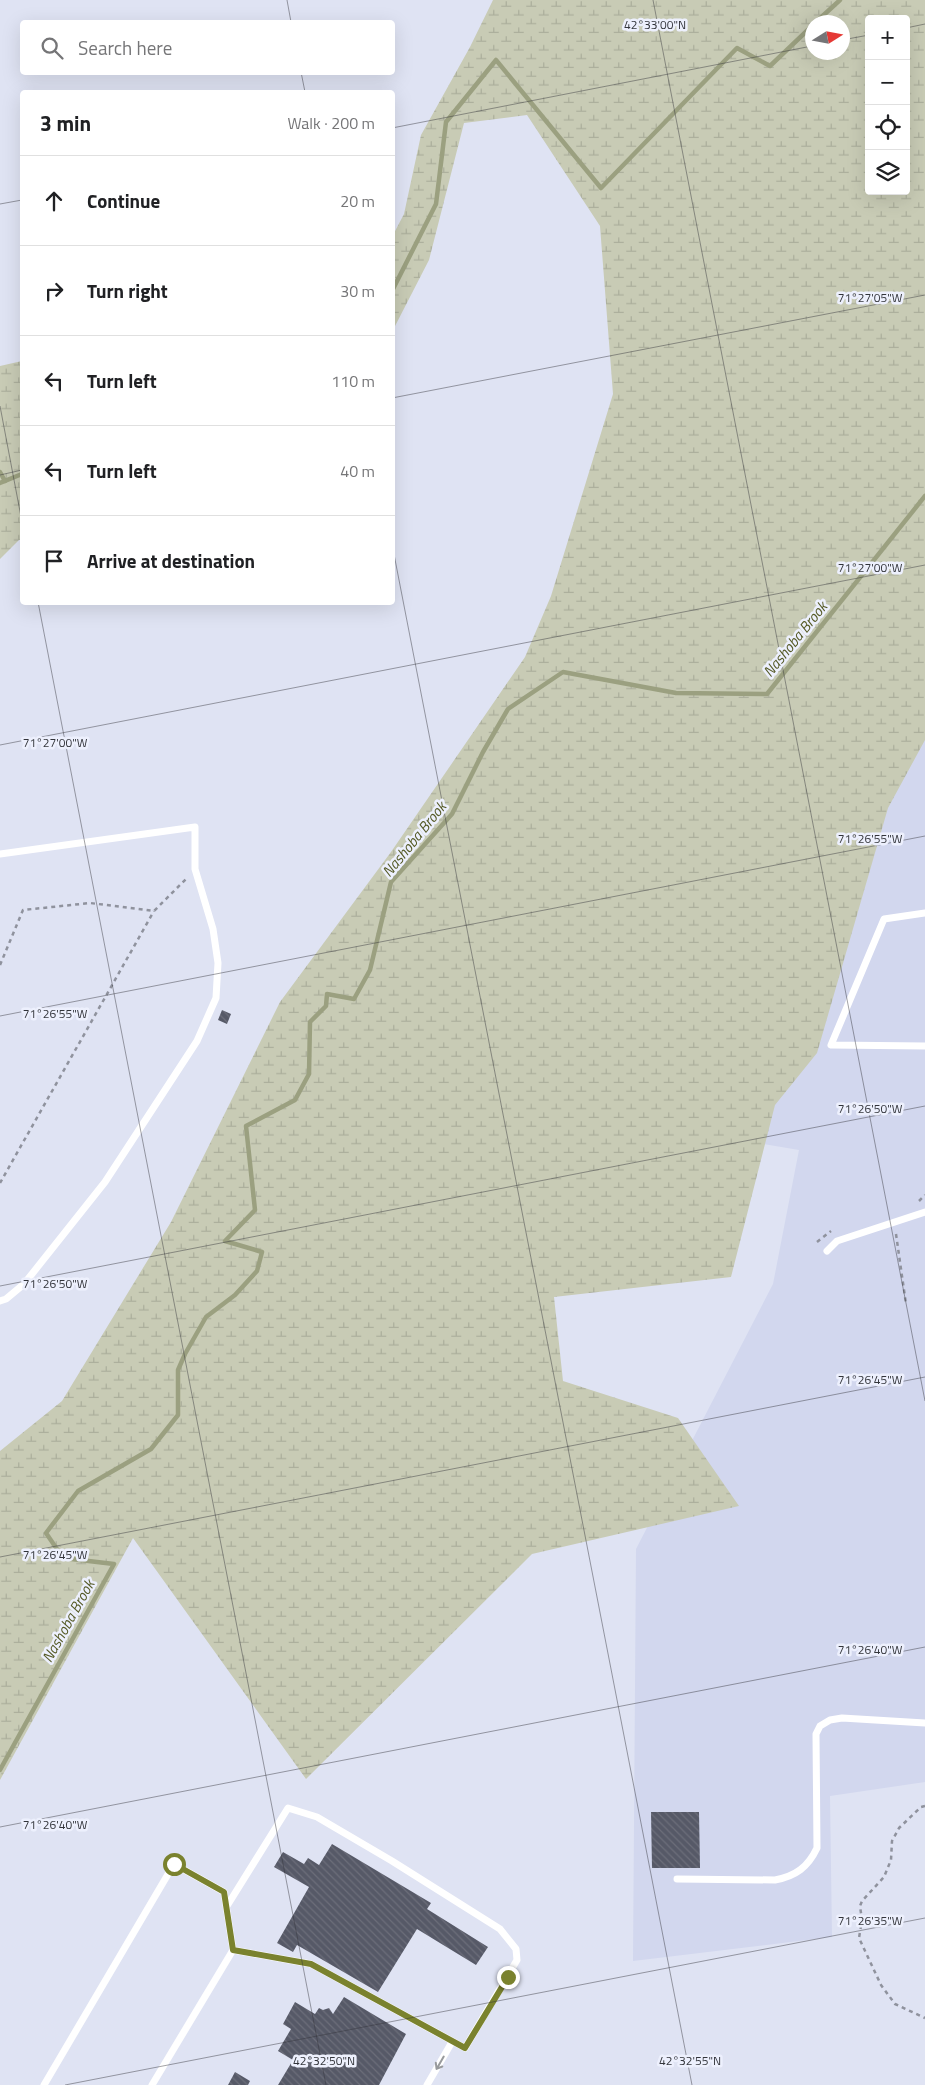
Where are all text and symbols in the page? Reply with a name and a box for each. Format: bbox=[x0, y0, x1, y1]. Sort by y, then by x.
text: 42°33'00"N bbox=[624, 15, 686, 34]
north arrow bbox=[805, 15, 850, 60]
map controls bbox=[865, 15, 910, 195]
button: + bbox=[865, 15, 910, 60]
search box bbox=[20, 20, 395, 75]
text: Search here bbox=[78, 33, 172, 62]
icon: search bbox=[38, 34, 66, 62]
button: − bbox=[865, 60, 910, 105]
button: locate bbox=[865, 105, 910, 150]
text: 3 min bbox=[40, 107, 91, 139]
text: Walk · 200 m bbox=[287, 111, 375, 135]
button: layers bbox=[865, 150, 910, 195]
text: Continue bbox=[87, 186, 160, 215]
icon: ahead bbox=[40, 187, 68, 215]
text: 20 m bbox=[340, 189, 375, 213]
text: Turn right bbox=[87, 276, 168, 305]
icon: right bbox=[40, 277, 68, 305]
text: 30 m bbox=[340, 279, 375, 303]
text: 71°27'05"W bbox=[838, 288, 903, 307]
text: Turn left bbox=[87, 366, 157, 395]
icon: left bbox=[40, 367, 68, 395]
text: 110 m bbox=[331, 369, 375, 393]
text: Turn left bbox=[87, 456, 157, 485]
icon: left bbox=[40, 457, 68, 485]
text: 40 m bbox=[340, 459, 375, 483]
text: Arrive at destination bbox=[87, 546, 255, 575]
icon: arrive bbox=[40, 547, 68, 575]
text: 71°27'00"W bbox=[838, 558, 903, 577]
water label: Nashoba Brook bbox=[757, 595, 834, 682]
text: 71°27'00"W bbox=[23, 733, 88, 752]
water label: Nashoba Brook bbox=[376, 795, 453, 882]
text: 71°26'55"W bbox=[838, 829, 903, 848]
text: 71°26'55"W bbox=[23, 1004, 88, 1023]
text: 71°26'50"W bbox=[838, 1099, 903, 1118]
text: 71°26'50"W bbox=[23, 1274, 88, 1293]
text: 71°26'45"W bbox=[838, 1370, 903, 1389]
text: 71°26'45"W bbox=[23, 1545, 88, 1564]
water label: Nashoba Brook bbox=[36, 1574, 101, 1666]
text: 71°26'40"W bbox=[838, 1640, 903, 1659]
text: 71°26'40"W bbox=[23, 1815, 88, 1834]
route start bbox=[163, 1853, 186, 1876]
text: 71°26'35"W bbox=[838, 1911, 903, 1930]
route end bbox=[497, 1966, 520, 1989]
text: 42°32'50"N bbox=[293, 2051, 355, 2070]
text: 42°32'55"N bbox=[659, 2051, 721, 2070]
one-way arrow bbox=[434, 2056, 444, 2070]

